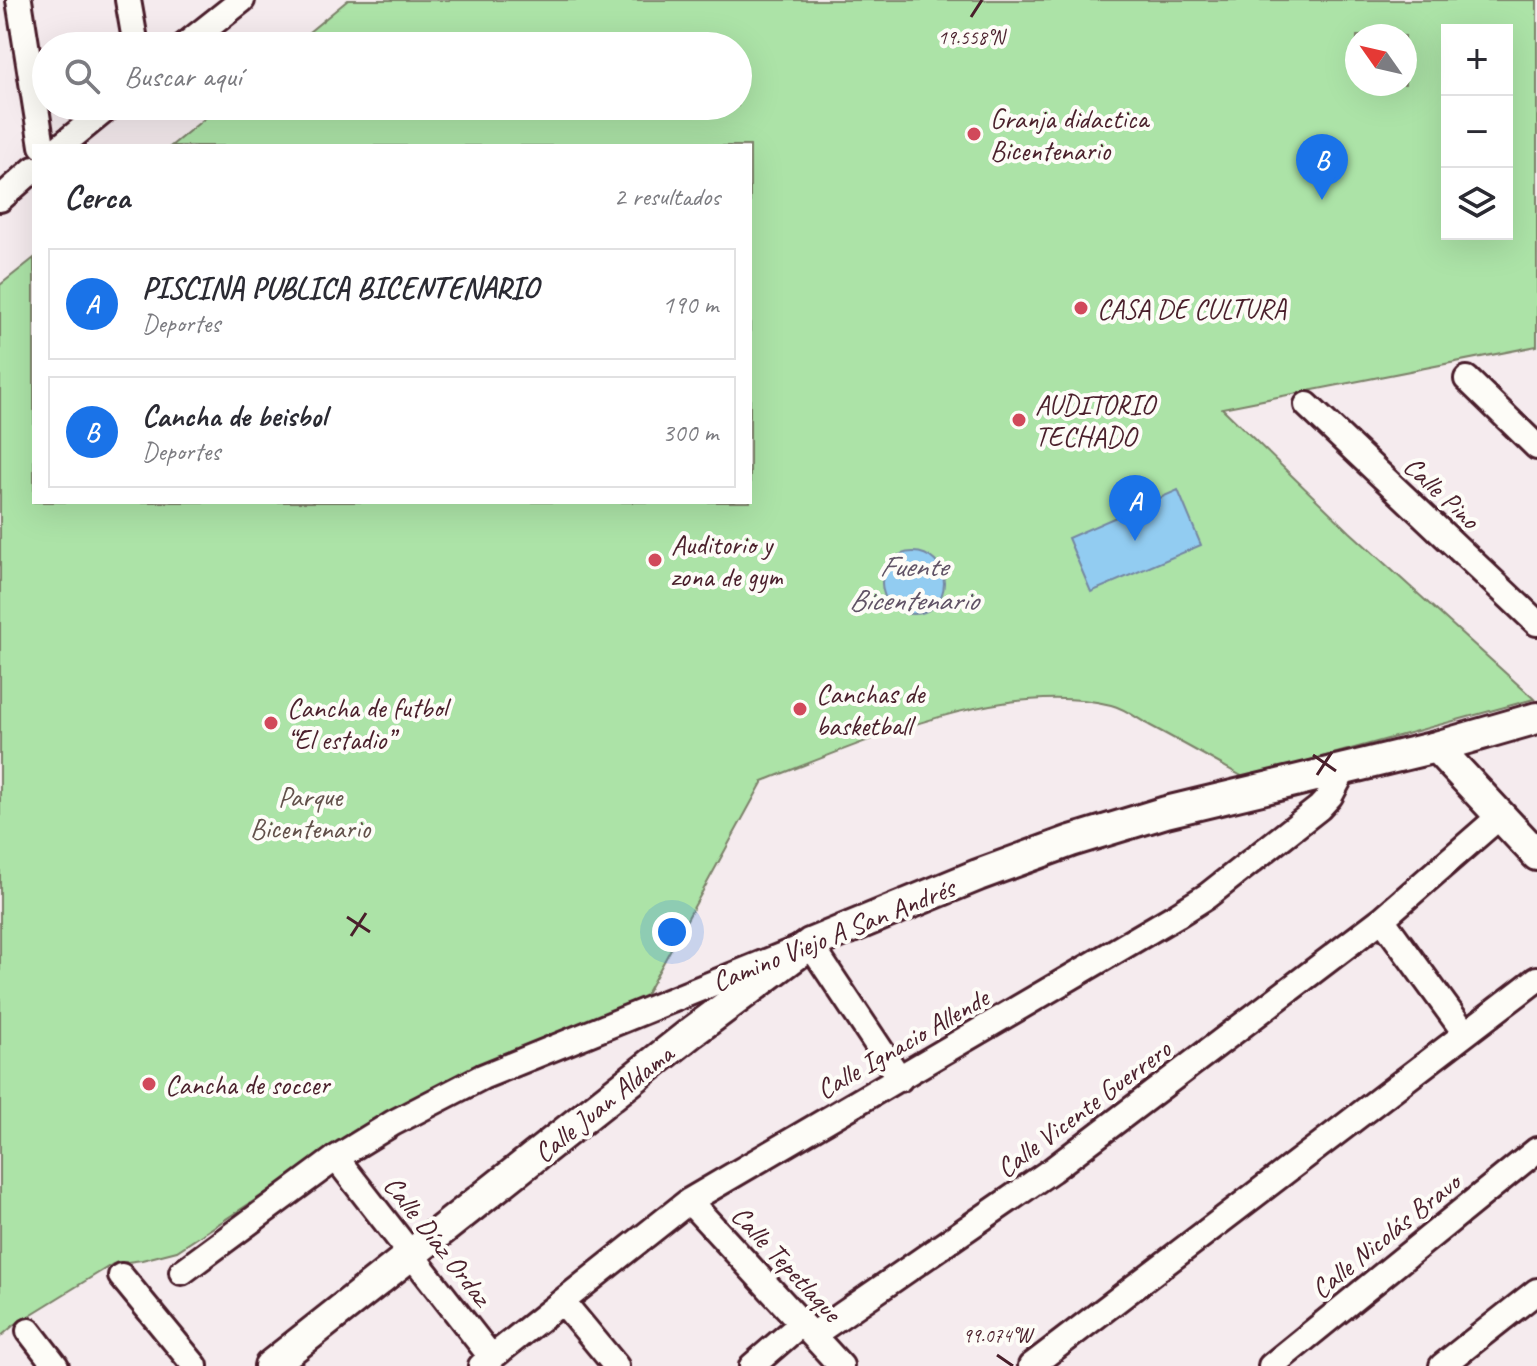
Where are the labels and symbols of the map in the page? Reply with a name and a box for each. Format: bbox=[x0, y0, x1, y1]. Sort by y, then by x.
north arrow bbox=[1345, 24, 1417, 96]
text: 19.558°N bbox=[938, 25, 1007, 50]
place label: Granja didactica Bicentenario bbox=[990, 101, 1150, 168]
marker: Granja didactica Bicentenario bbox=[965, 125, 983, 143]
pin: B bbox=[1296, 134, 1348, 200]
place label: CASA DE CULTURA bbox=[1097, 291, 1287, 326]
marker: CASA DE CULTURA bbox=[1072, 299, 1090, 317]
place label: AUDITORIO TECHADO bbox=[1035, 387, 1158, 454]
marker: AUDITORIO TECHADO bbox=[1010, 411, 1028, 429]
street label: Calle Pino bbox=[1396, 448, 1489, 538]
pin: A bbox=[1109, 475, 1161, 541]
place label: Auditorio y zona de gym bbox=[671, 527, 784, 594]
water label: Fuente Bicentenario bbox=[849, 547, 981, 619]
marker: Auditorio y zona de gym bbox=[646, 551, 664, 569]
place label: Canchas de basketball bbox=[816, 676, 926, 743]
place label: Cancha de futbol “El estadio” bbox=[287, 690, 452, 757]
marker: Canchas de basketball bbox=[791, 700, 809, 718]
marker: Cancha de futbol “El estadio” bbox=[262, 714, 280, 732]
park label: Parque Bicentenario bbox=[250, 779, 372, 846]
street label: Camino Viejo A San Andrés bbox=[707, 869, 962, 999]
your location bbox=[652, 912, 692, 952]
street label: Calle Ignacio Allende bbox=[810, 979, 996, 1107]
street label: Calle Vicente Guerrero bbox=[989, 1030, 1179, 1185]
street label: Calle Juan Aldama bbox=[526, 1035, 682, 1170]
place label: Cancha de soccer bbox=[165, 1067, 331, 1102]
marker: Cancha de soccer bbox=[140, 1075, 158, 1093]
street label: Calle Nicolás Bravo bbox=[1304, 1163, 1469, 1306]
street label: Calle Díaz Ordaz bbox=[376, 1168, 501, 1315]
street label: Calle Tepetlaque bbox=[724, 1198, 851, 1330]
text: 99.074°W bbox=[962, 1323, 1035, 1348]

